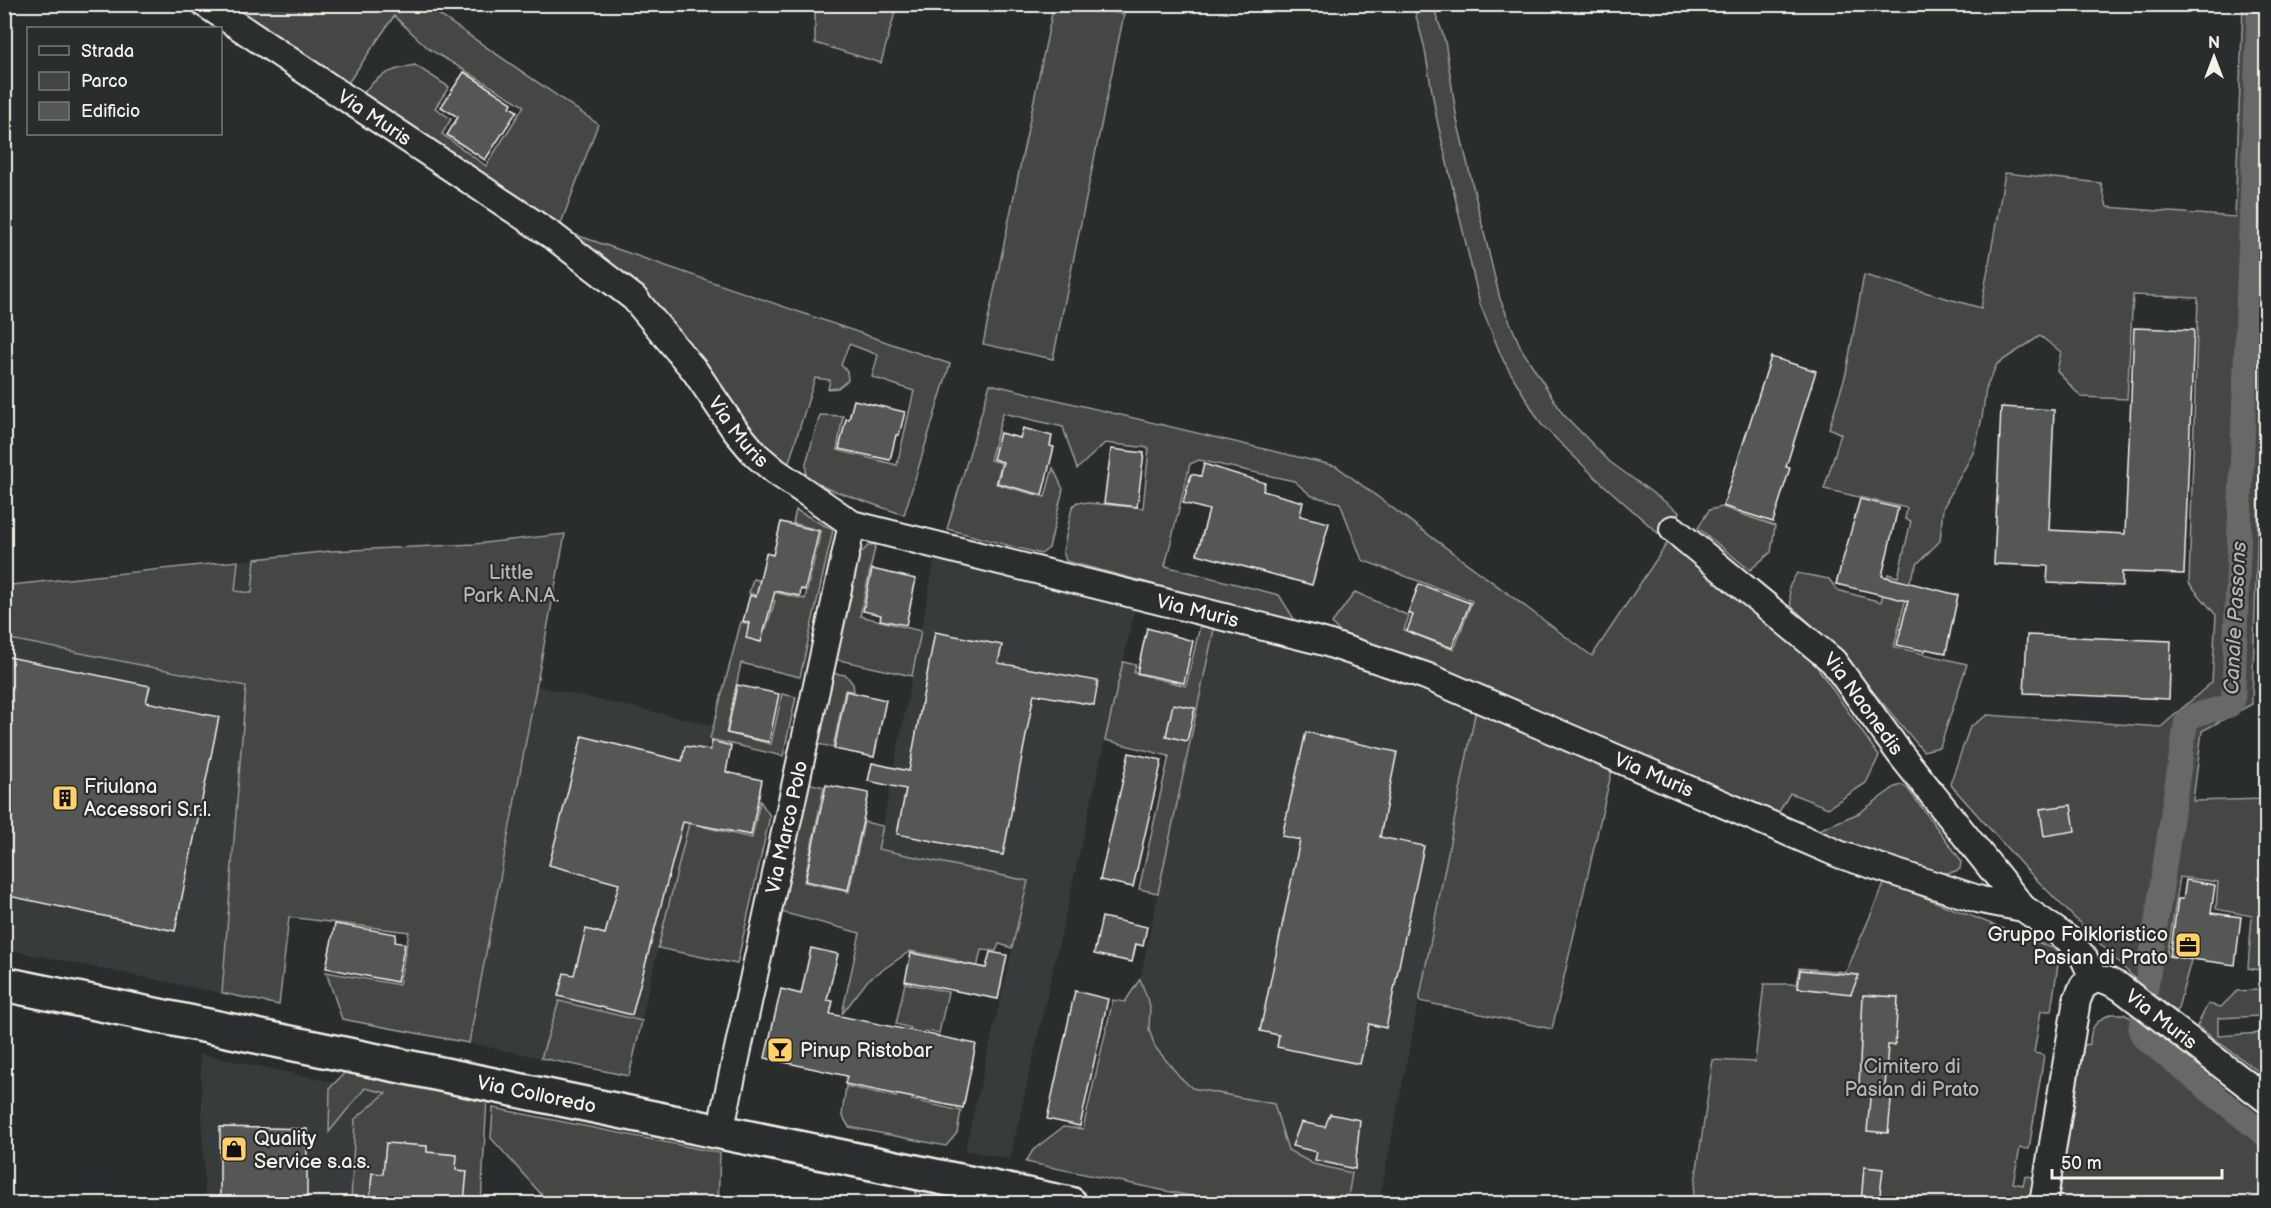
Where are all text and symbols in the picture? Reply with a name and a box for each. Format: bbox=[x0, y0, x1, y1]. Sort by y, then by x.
legend bbox=[27, 27, 222, 135]
north arrow bbox=[2184, 27, 2244, 87]
text: N bbox=[2208, 34, 2220, 53]
text: Strada bbox=[81, 41, 134, 62]
text: Parco bbox=[81, 71, 128, 92]
street label: Via Muris bbox=[333, 85, 416, 151]
text: Edificio bbox=[81, 101, 140, 122]
street label: Via Muris bbox=[703, 392, 773, 473]
water label: Canale Passons bbox=[2219, 540, 2252, 695]
park label: Little Park A.N.A. bbox=[463, 561, 559, 608]
street label: Via Muris bbox=[1154, 590, 1241, 633]
street label: Via Naonedis bbox=[1819, 648, 1908, 760]
street label: Via Muris bbox=[1610, 748, 1697, 803]
street label: Via Marco Polo bbox=[761, 759, 813, 896]
place label: Friulana Accessori S.r.l. bbox=[84, 775, 211, 822]
building icon: Friulana Accessori S.r.l. bbox=[50, 783, 80, 813]
place label: Gruppo Folkloristico Pasian di Prato bbox=[1987, 923, 2168, 970]
office icon: Gruppo Folkloristico Pasian di Prato bbox=[2173, 930, 2203, 960]
street label: Via Muris bbox=[2120, 985, 2202, 1055]
bar icon: Pinup Ristobar bbox=[765, 1035, 795, 1065]
place label: Pinup Ristobar bbox=[800, 1039, 933, 1063]
park label: Cimitero di Pasian di Prato bbox=[1845, 1055, 1979, 1102]
street label: Via Colloredo bbox=[475, 1071, 598, 1119]
place label: Quality Service s.a.s. bbox=[254, 1127, 370, 1174]
shop icon: Quality Service s.a.s. bbox=[219, 1134, 249, 1164]
scale bar bbox=[2052, 1142, 2222, 1180]
text: 50 m bbox=[2061, 1153, 2102, 1174]

